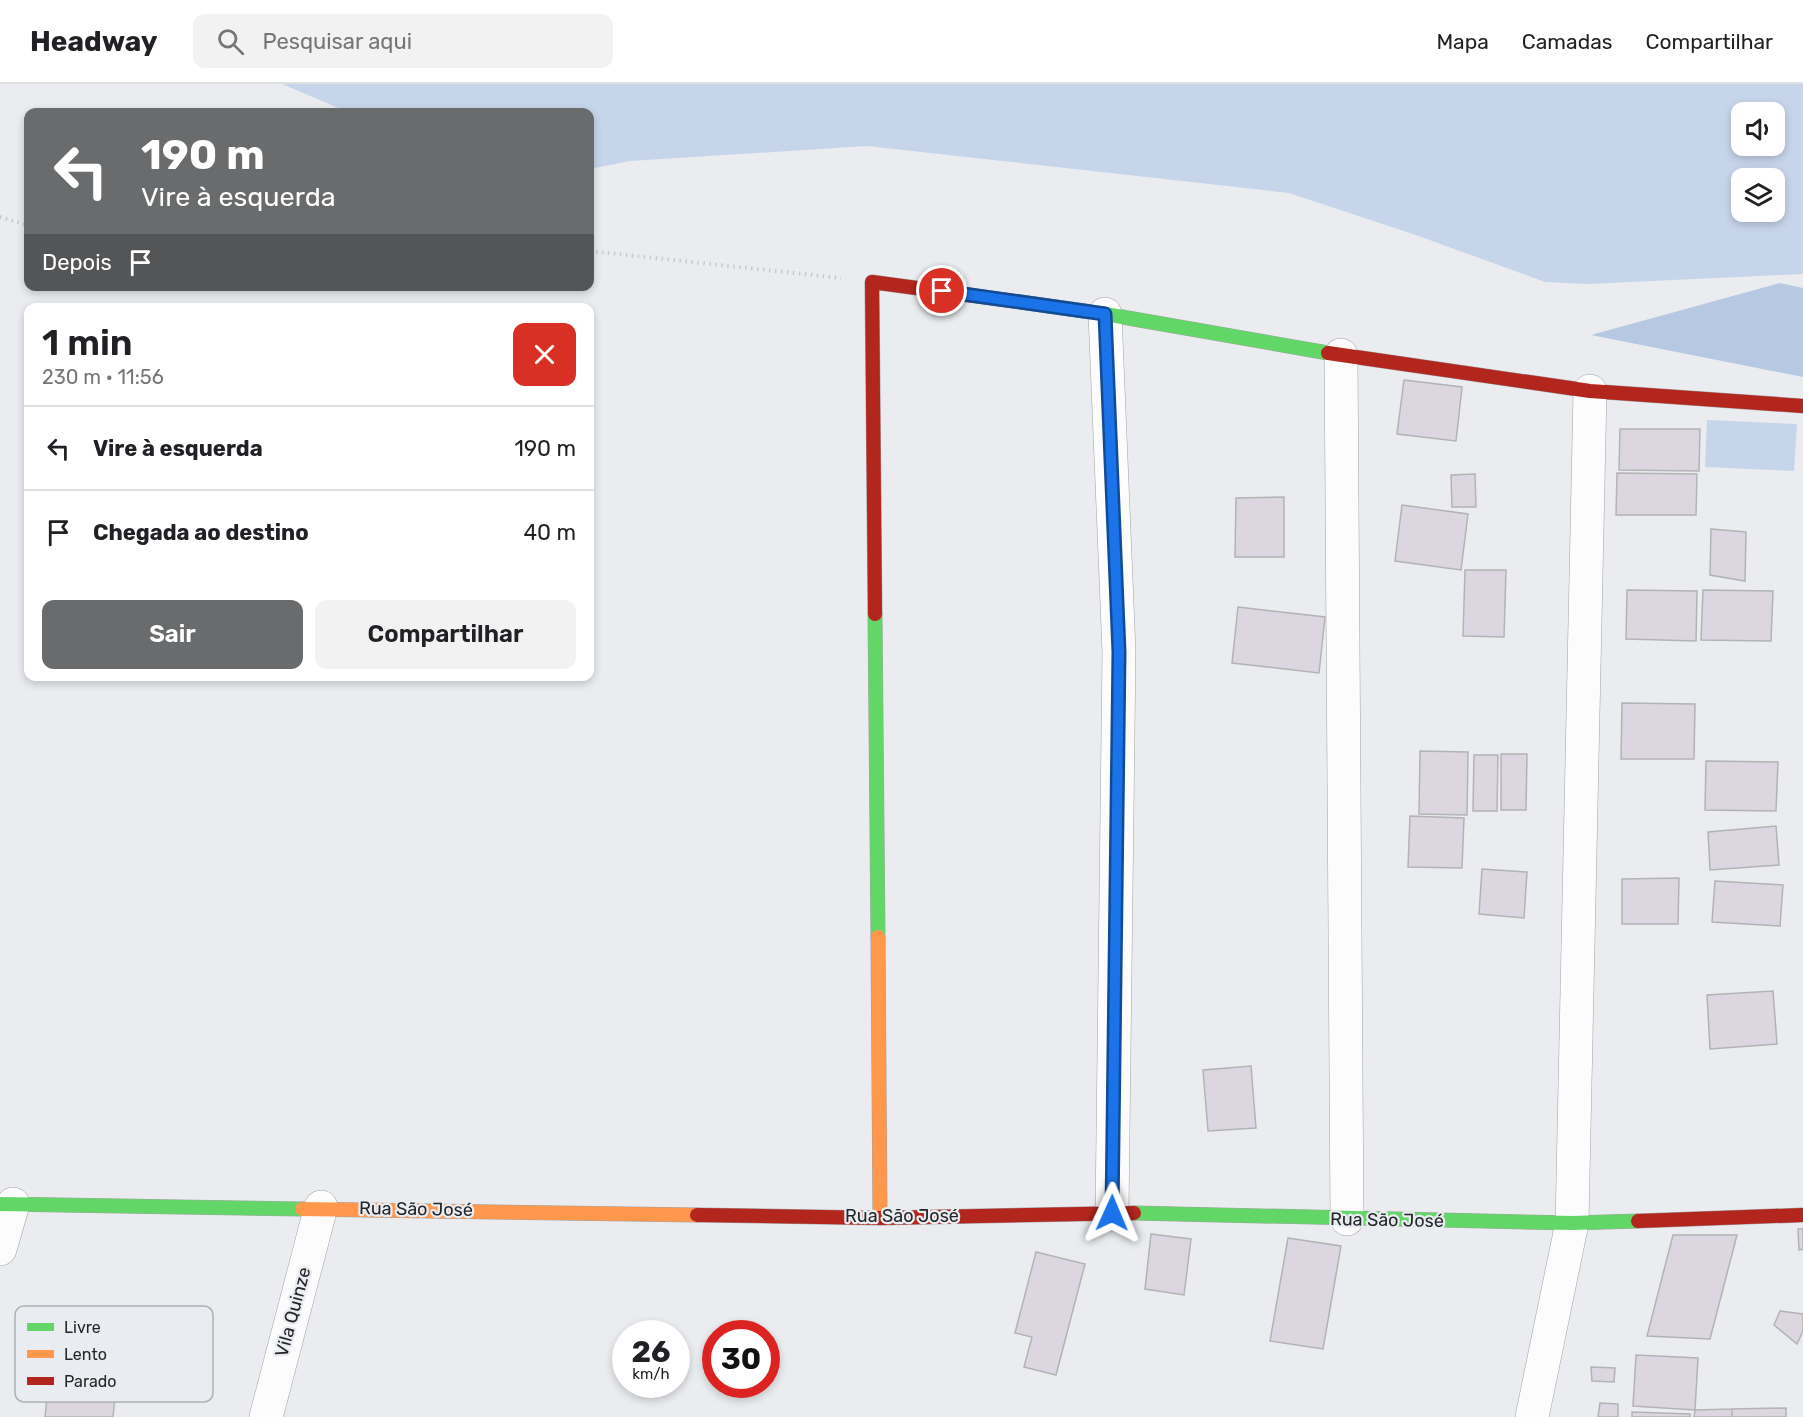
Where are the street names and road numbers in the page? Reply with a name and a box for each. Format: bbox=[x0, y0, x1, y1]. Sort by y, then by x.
street label: Rua São José bbox=[359, 1197, 473, 1221]
street label: Rua São José bbox=[845, 1205, 959, 1227]
street label: Rua São José bbox=[1330, 1208, 1444, 1232]
street label: Vila Quinze bbox=[270, 1265, 316, 1359]

